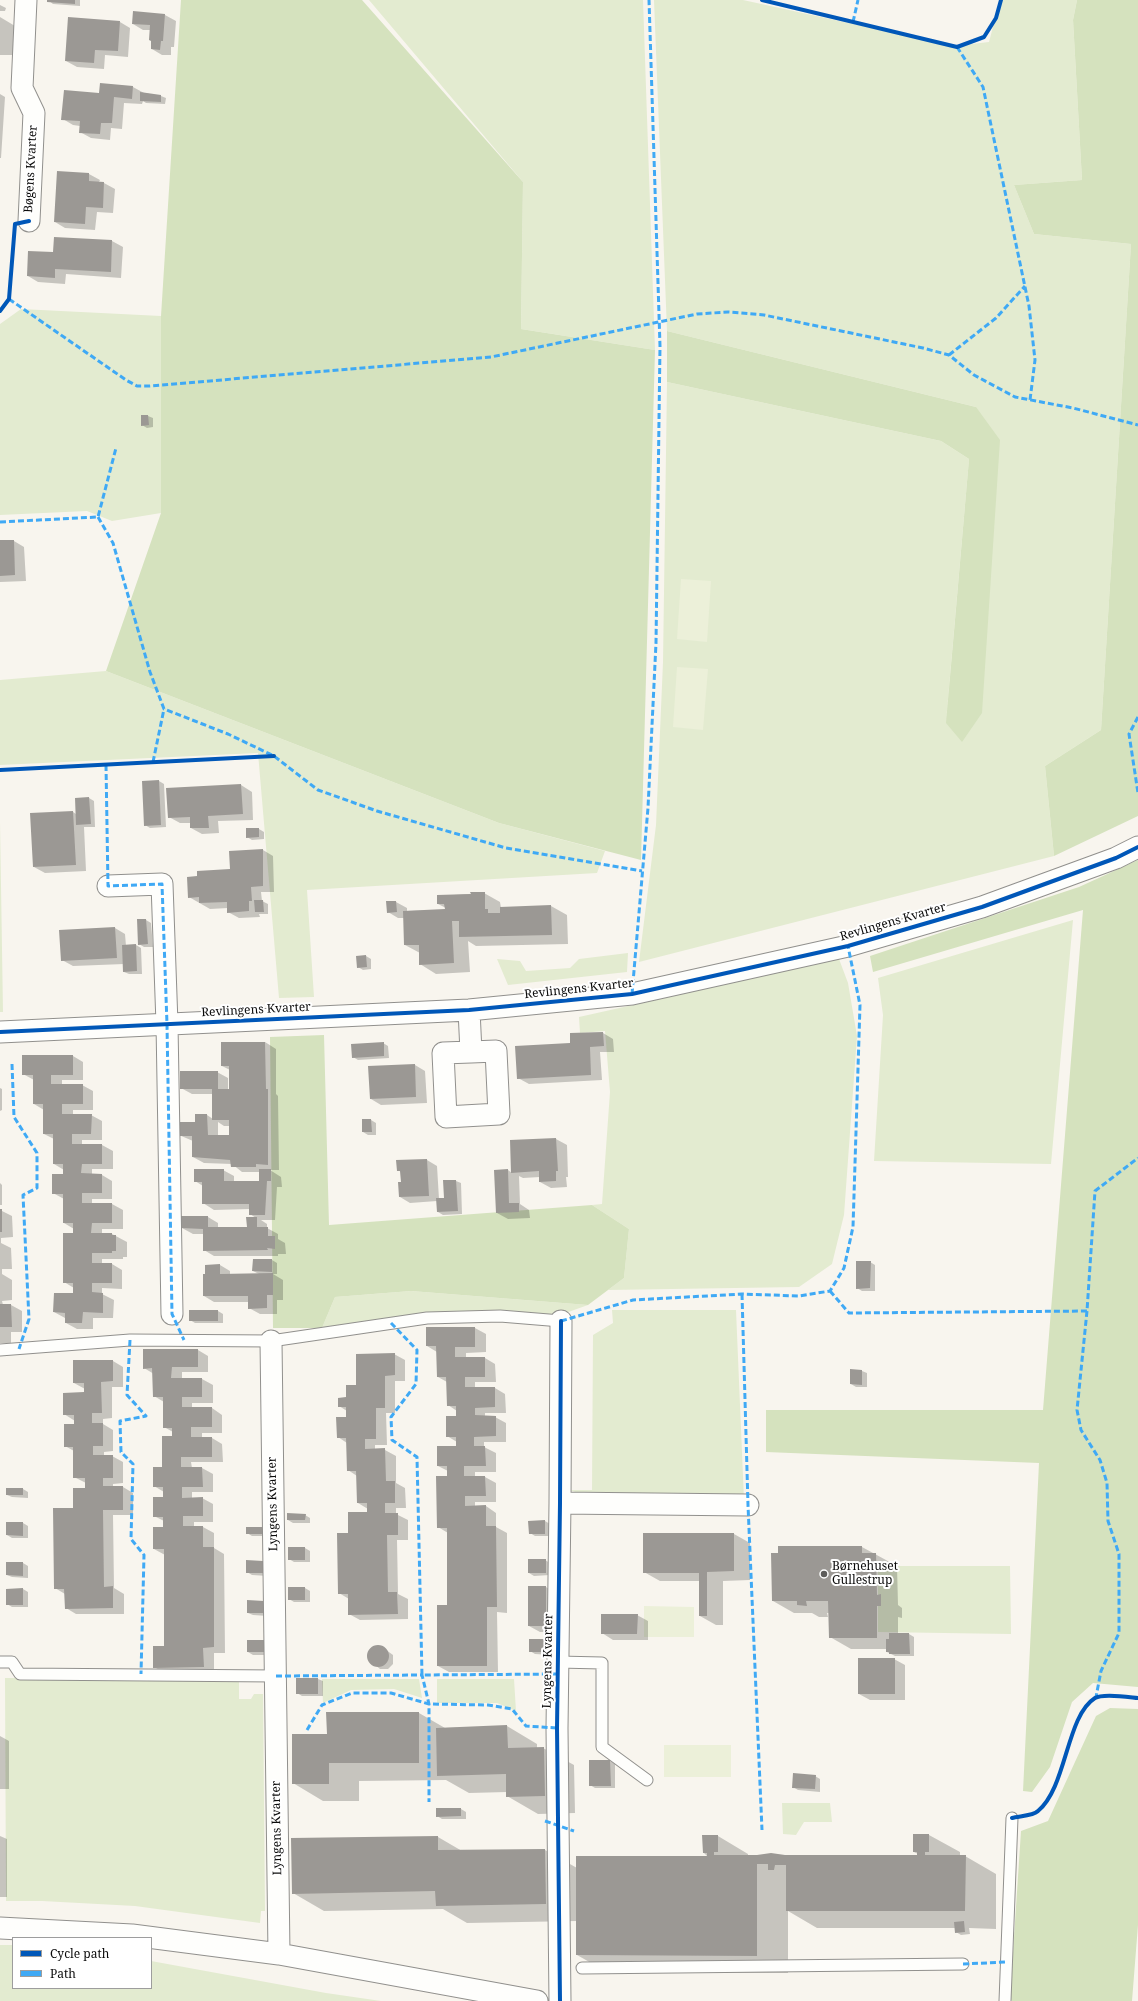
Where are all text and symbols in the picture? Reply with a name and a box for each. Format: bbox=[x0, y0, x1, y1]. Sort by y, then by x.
street label: Bøgens Kvarter bbox=[22, 125, 40, 213]
street label: Revlingens Kvarter bbox=[838, 900, 948, 944]
street label: Revlingens Kvarter bbox=[524, 976, 634, 1002]
street label: Revlingens Kvarter bbox=[201, 1000, 311, 1020]
street label: Lyngens Kvarter bbox=[265, 1456, 281, 1552]
place label: Børnehuset Gullestrup bbox=[832, 1560, 898, 1588]
marker: Børnehuset Gullestrup bbox=[819, 1569, 829, 1579]
street label: Lyngens Kvarter bbox=[540, 1613, 556, 1709]
street label: Lyngens Kvarter bbox=[269, 1780, 285, 1876]
legend bbox=[12, 1937, 152, 1989]
text: Cycle path bbox=[50, 1945, 109, 1962]
text: Path bbox=[50, 1965, 76, 1982]

